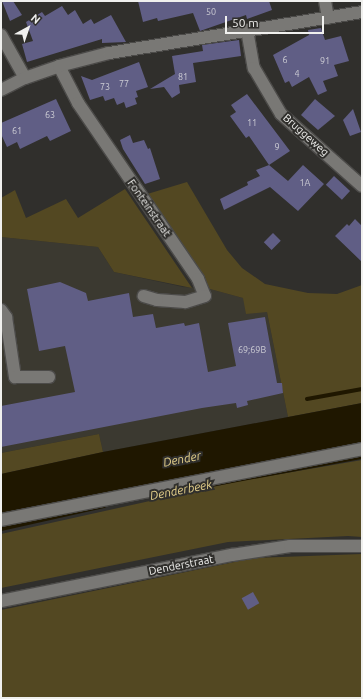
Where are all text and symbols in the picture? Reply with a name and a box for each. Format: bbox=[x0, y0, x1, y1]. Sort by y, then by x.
house number: 50 bbox=[206, 7, 216, 17]
north arrow bbox=[8, 8, 48, 48]
scale bar bbox=[227, 8, 326, 34]
text: N bbox=[29, 12, 43, 26]
text: 50 m bbox=[232, 16, 259, 29]
house number: 6 bbox=[282, 55, 288, 65]
house number: 91 bbox=[320, 56, 330, 66]
house number: 4 bbox=[294, 69, 300, 79]
house number: 81 bbox=[178, 72, 188, 82]
house number: 77 bbox=[119, 79, 129, 89]
house number: 73 bbox=[100, 82, 110, 92]
house number: 63 bbox=[45, 110, 55, 120]
street label: Bruggeweg bbox=[280, 111, 332, 159]
house number: 11 bbox=[247, 118, 257, 128]
house number: 61 bbox=[12, 126, 22, 136]
house number: 9 bbox=[274, 142, 280, 152]
street label: Fonteinstraat bbox=[124, 177, 174, 239]
house number: 1A bbox=[300, 178, 310, 188]
house number: 69;69B bbox=[238, 345, 266, 355]
water label: Dender bbox=[162, 448, 202, 470]
water label: Denderbeek bbox=[149, 477, 213, 503]
street label: Denderstraat bbox=[148, 552, 214, 578]

